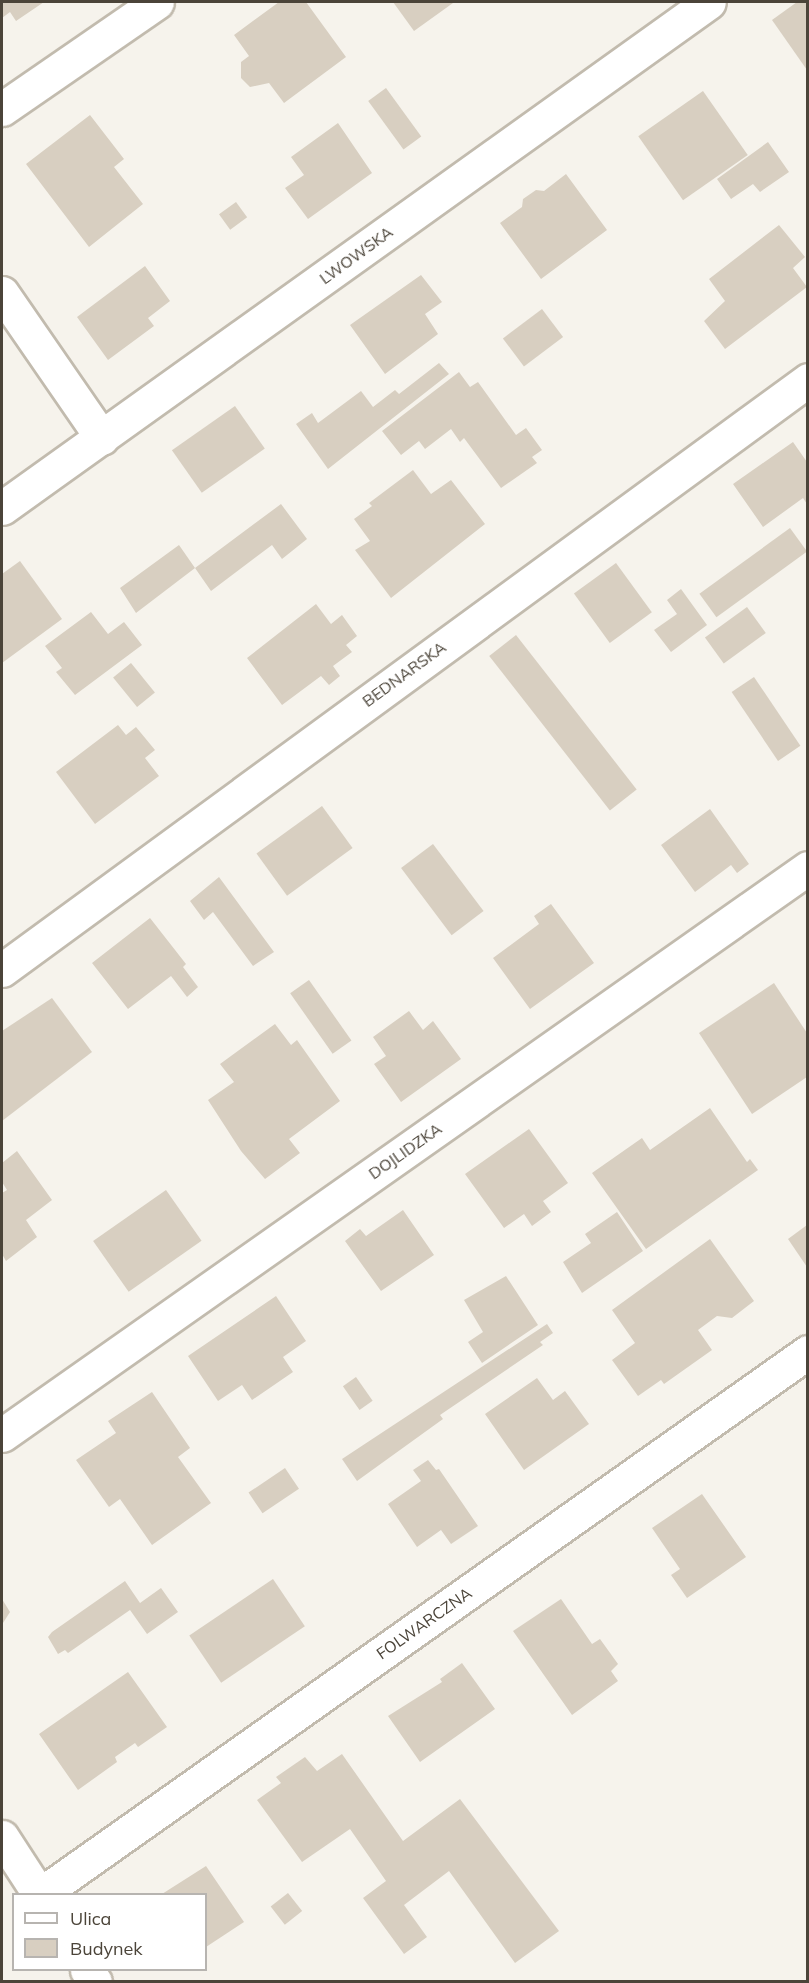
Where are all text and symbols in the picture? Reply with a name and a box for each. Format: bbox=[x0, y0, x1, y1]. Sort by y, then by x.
street label: LWOWSKA bbox=[316, 222, 396, 288]
street label: BEDNARSKA bbox=[359, 637, 449, 711]
street label: DOJLIDZKA bbox=[365, 1119, 445, 1183]
street label: FOLWARCZNA bbox=[373, 1583, 475, 1663]
legend bbox=[12, 1893, 207, 1971]
text: Ulica bbox=[70, 1907, 111, 1930]
text: Budynek bbox=[70, 1937, 143, 1960]

